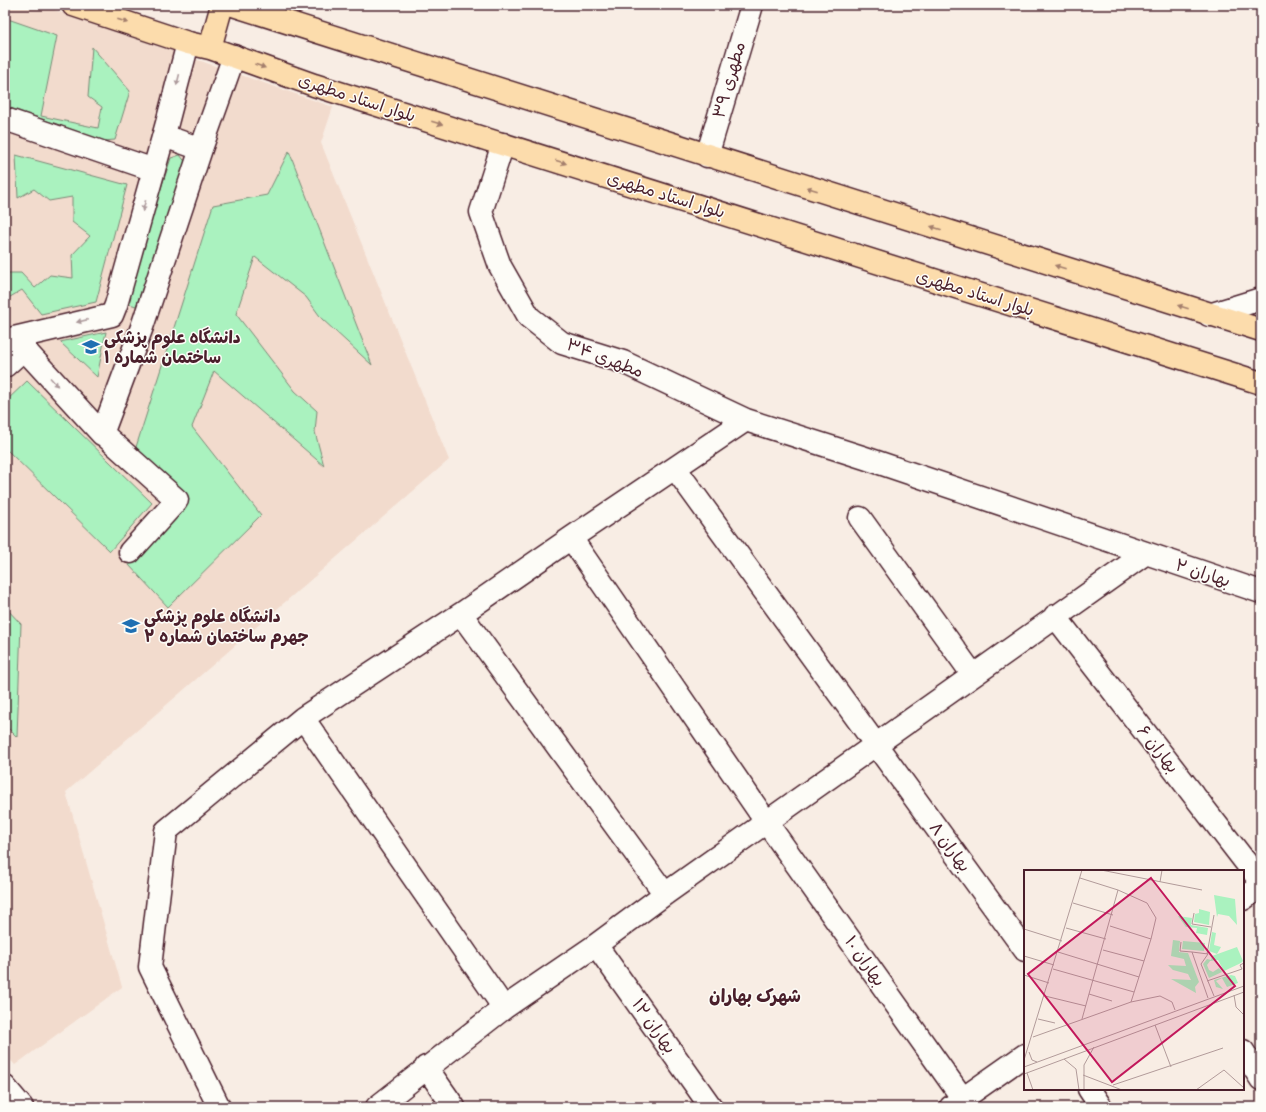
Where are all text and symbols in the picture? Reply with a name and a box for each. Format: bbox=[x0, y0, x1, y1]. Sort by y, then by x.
one-way arrow bbox=[117, 18, 129, 24]
street label: مطهری ۳۹ bbox=[708, 39, 750, 121]
one-way arrow bbox=[254, 63, 266, 69]
street label: بلوار استاد مطهری bbox=[296, 69, 418, 127]
one-way arrow bbox=[175, 75, 181, 87]
one-way arrow bbox=[431, 121, 443, 127]
one-way arrow bbox=[555, 159, 567, 165]
street label: بلوار استاد مطهری bbox=[604, 167, 728, 223]
one-way arrow bbox=[805, 186, 817, 192]
one-way arrow bbox=[141, 200, 147, 212]
one-way arrow bbox=[929, 225, 941, 231]
one-way arrow bbox=[1053, 264, 1065, 270]
street label: بلوار استاد مطهری bbox=[913, 265, 1037, 321]
one-way arrow bbox=[1177, 304, 1189, 310]
one-way arrow bbox=[76, 319, 88, 325]
place label: دانشگاه علوم پزشکی ساختمان شماره ۱ bbox=[104, 327, 241, 368]
street label: مطهری ۳۴ bbox=[564, 334, 646, 382]
school or university icon: دانشگاه علوم پزشکی ساختمان شماره ۱ bbox=[81, 337, 101, 357]
one-way arrow bbox=[49, 377, 58, 387]
street label: بهاران ۲ bbox=[1173, 554, 1233, 592]
place label: دانشگاه علوم پزشکی جهرم ساختمان شماره ۲ bbox=[144, 606, 309, 649]
school or university icon: دانشگاه علوم پزشکی جهرم ساختمان شماره ۲ bbox=[121, 616, 141, 636]
street label: بهاران ۶ bbox=[1133, 721, 1183, 777]
street label: بهاران ۸ bbox=[925, 818, 975, 876]
inset map bbox=[1024, 870, 1244, 1090]
street label: بهاران ۱۰ bbox=[840, 932, 890, 990]
district label: شهرک بهاران bbox=[709, 985, 801, 1007]
street label: بهاران ۱۲ bbox=[627, 994, 681, 1058]

